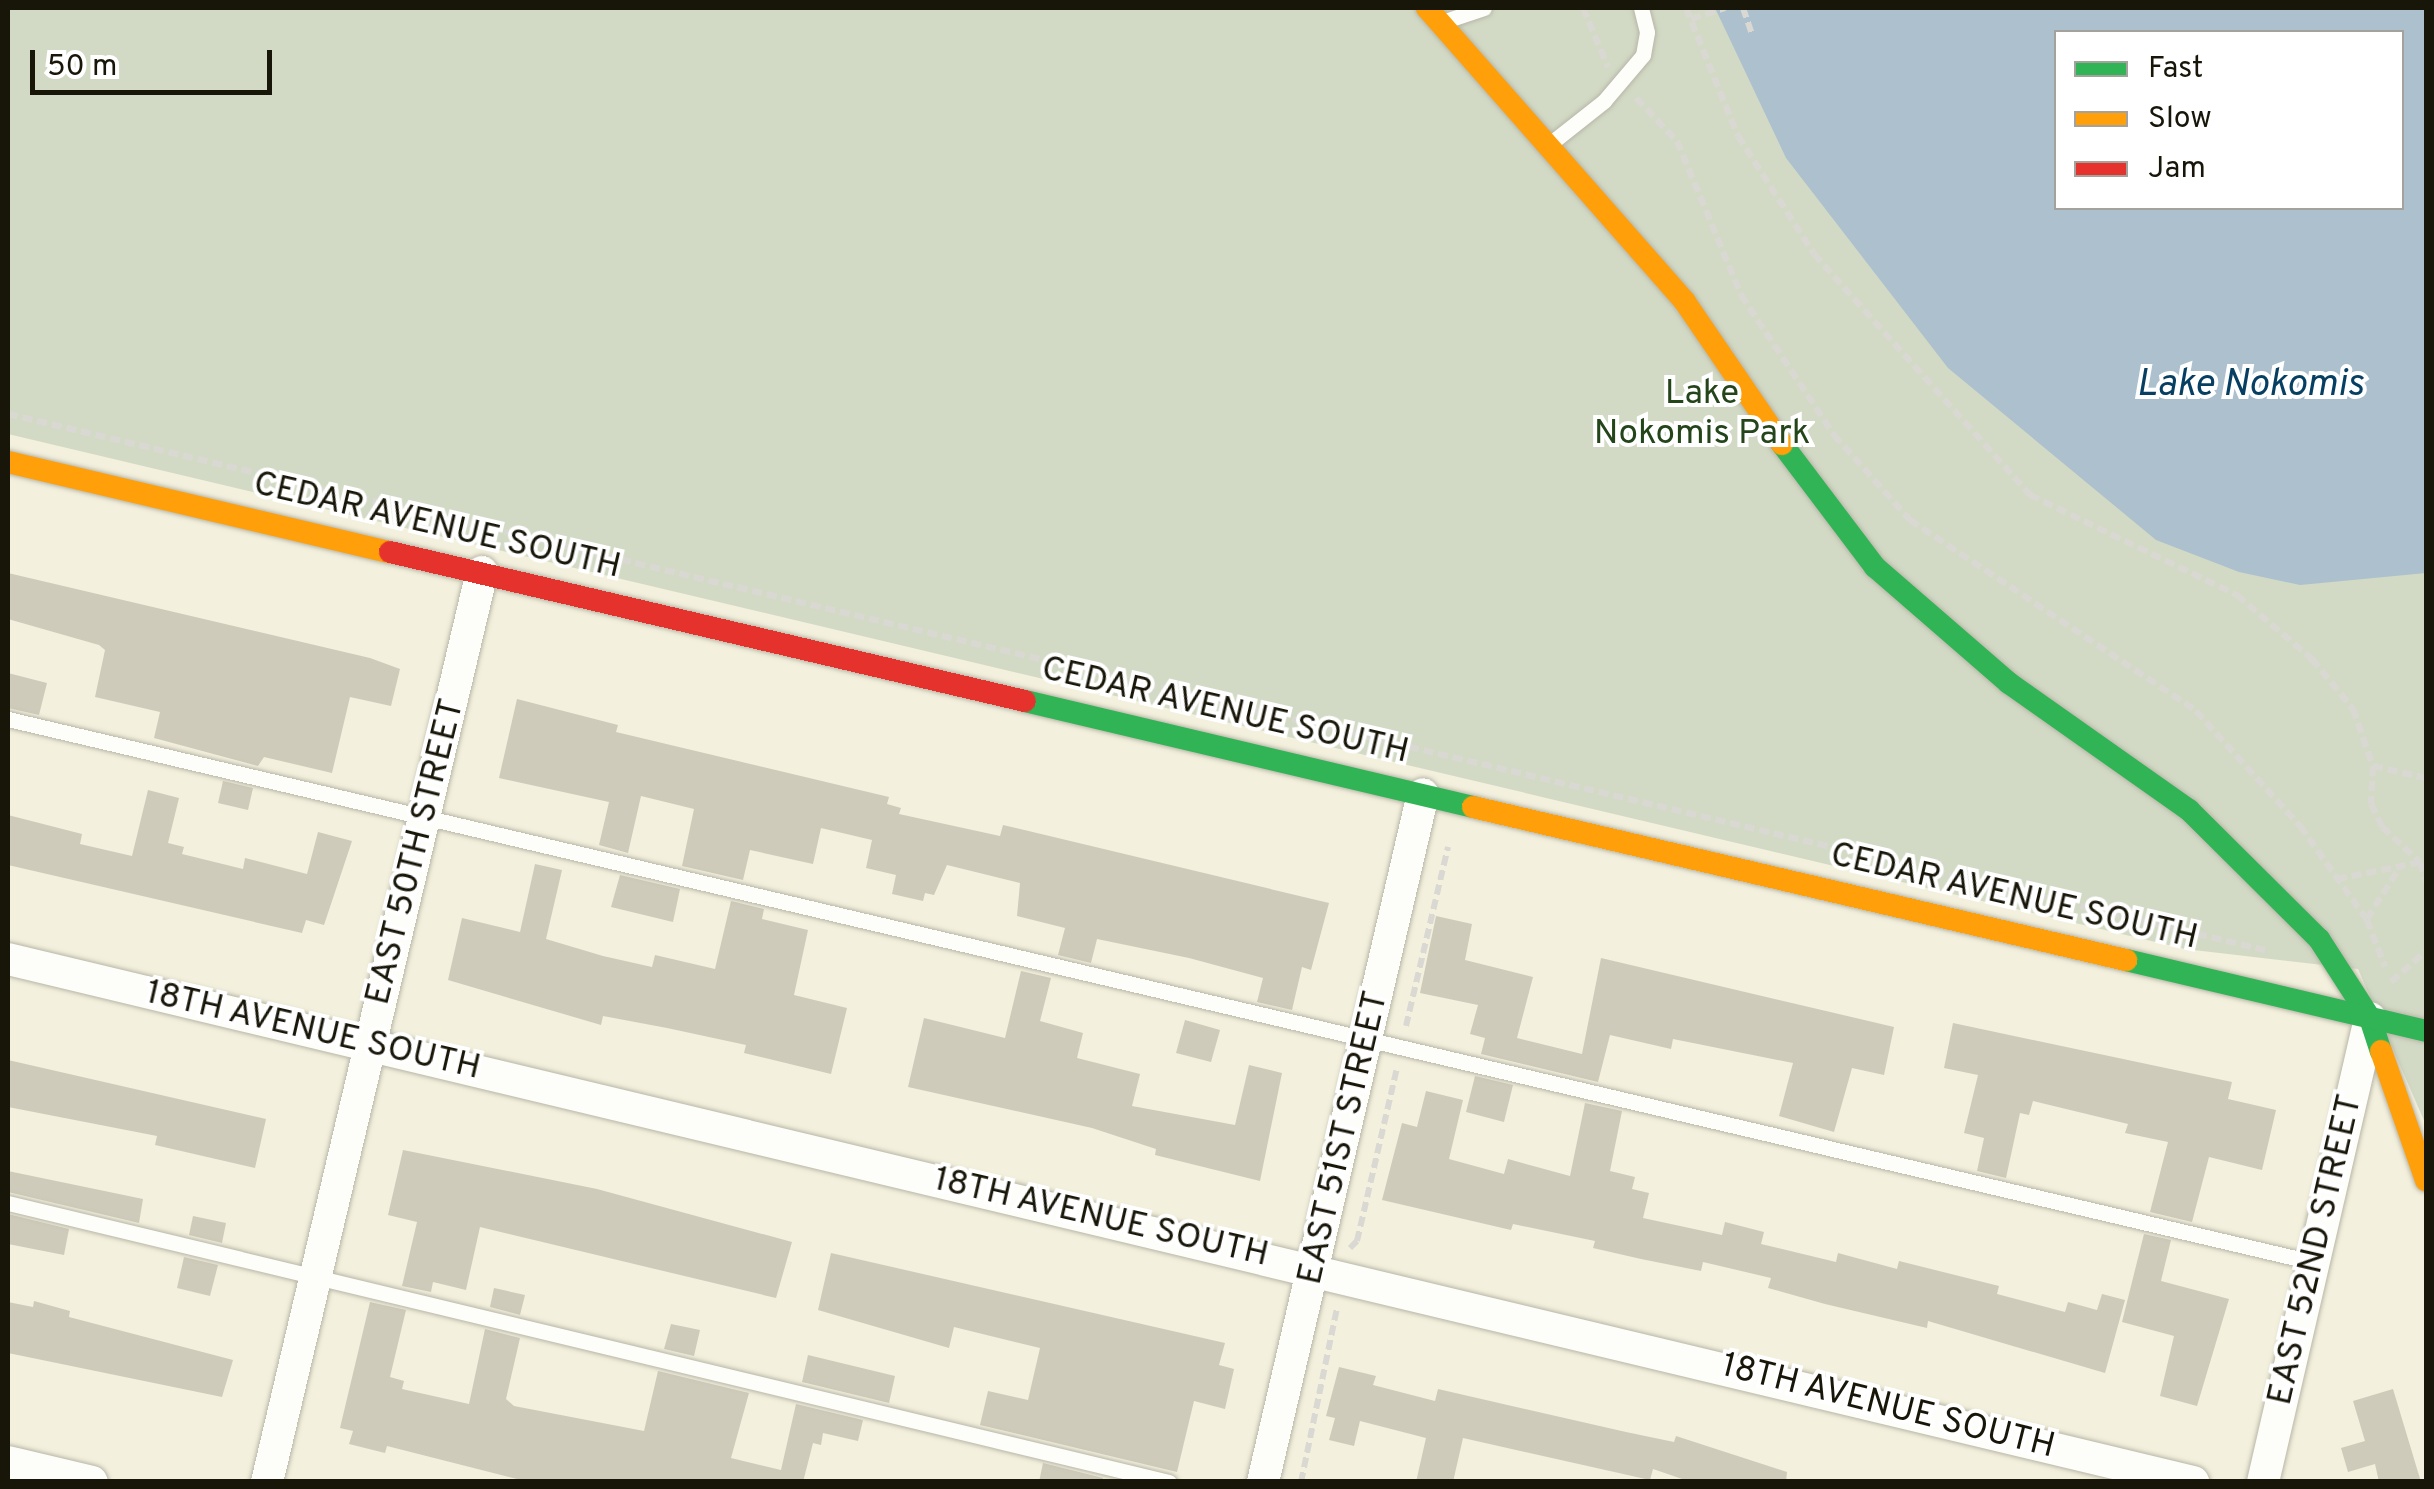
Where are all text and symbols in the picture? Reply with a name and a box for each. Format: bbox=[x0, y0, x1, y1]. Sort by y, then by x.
scale bar bbox=[35, 30, 278, 92]
legend bbox=[2054, 30, 2404, 210]
text: 50 m bbox=[47, 49, 117, 86]
text: Fast bbox=[2148, 51, 2203, 88]
text: Slow bbox=[2148, 101, 2212, 138]
text: Jam bbox=[2148, 151, 2206, 188]
water label: Lake Nokomis bbox=[2136, 363, 2364, 409]
park label: Lake Nokomis Park bbox=[1594, 373, 1810, 455]
street label: CEDAR AVENUE SOUTH bbox=[249, 463, 625, 589]
street label: CEDAR AVENUE SOUTH bbox=[1037, 648, 1413, 774]
street label: EAST 50TH STREET bbox=[358, 694, 474, 1010]
street label: CEDAR AVENUE SOUTH bbox=[1826, 834, 2202, 960]
street label: 18TH AVENUE SOUTH bbox=[141, 972, 485, 1090]
street label: EAST 51ST STREET bbox=[1289, 986, 1399, 1290]
street label: EAST 52ND STREET bbox=[2260, 1090, 2372, 1410]
street label: 18TH AVENUE SOUTH bbox=[929, 1159, 1273, 1277]
street label: 18TH AVENUE SOUTH bbox=[1716, 1345, 2060, 1469]

